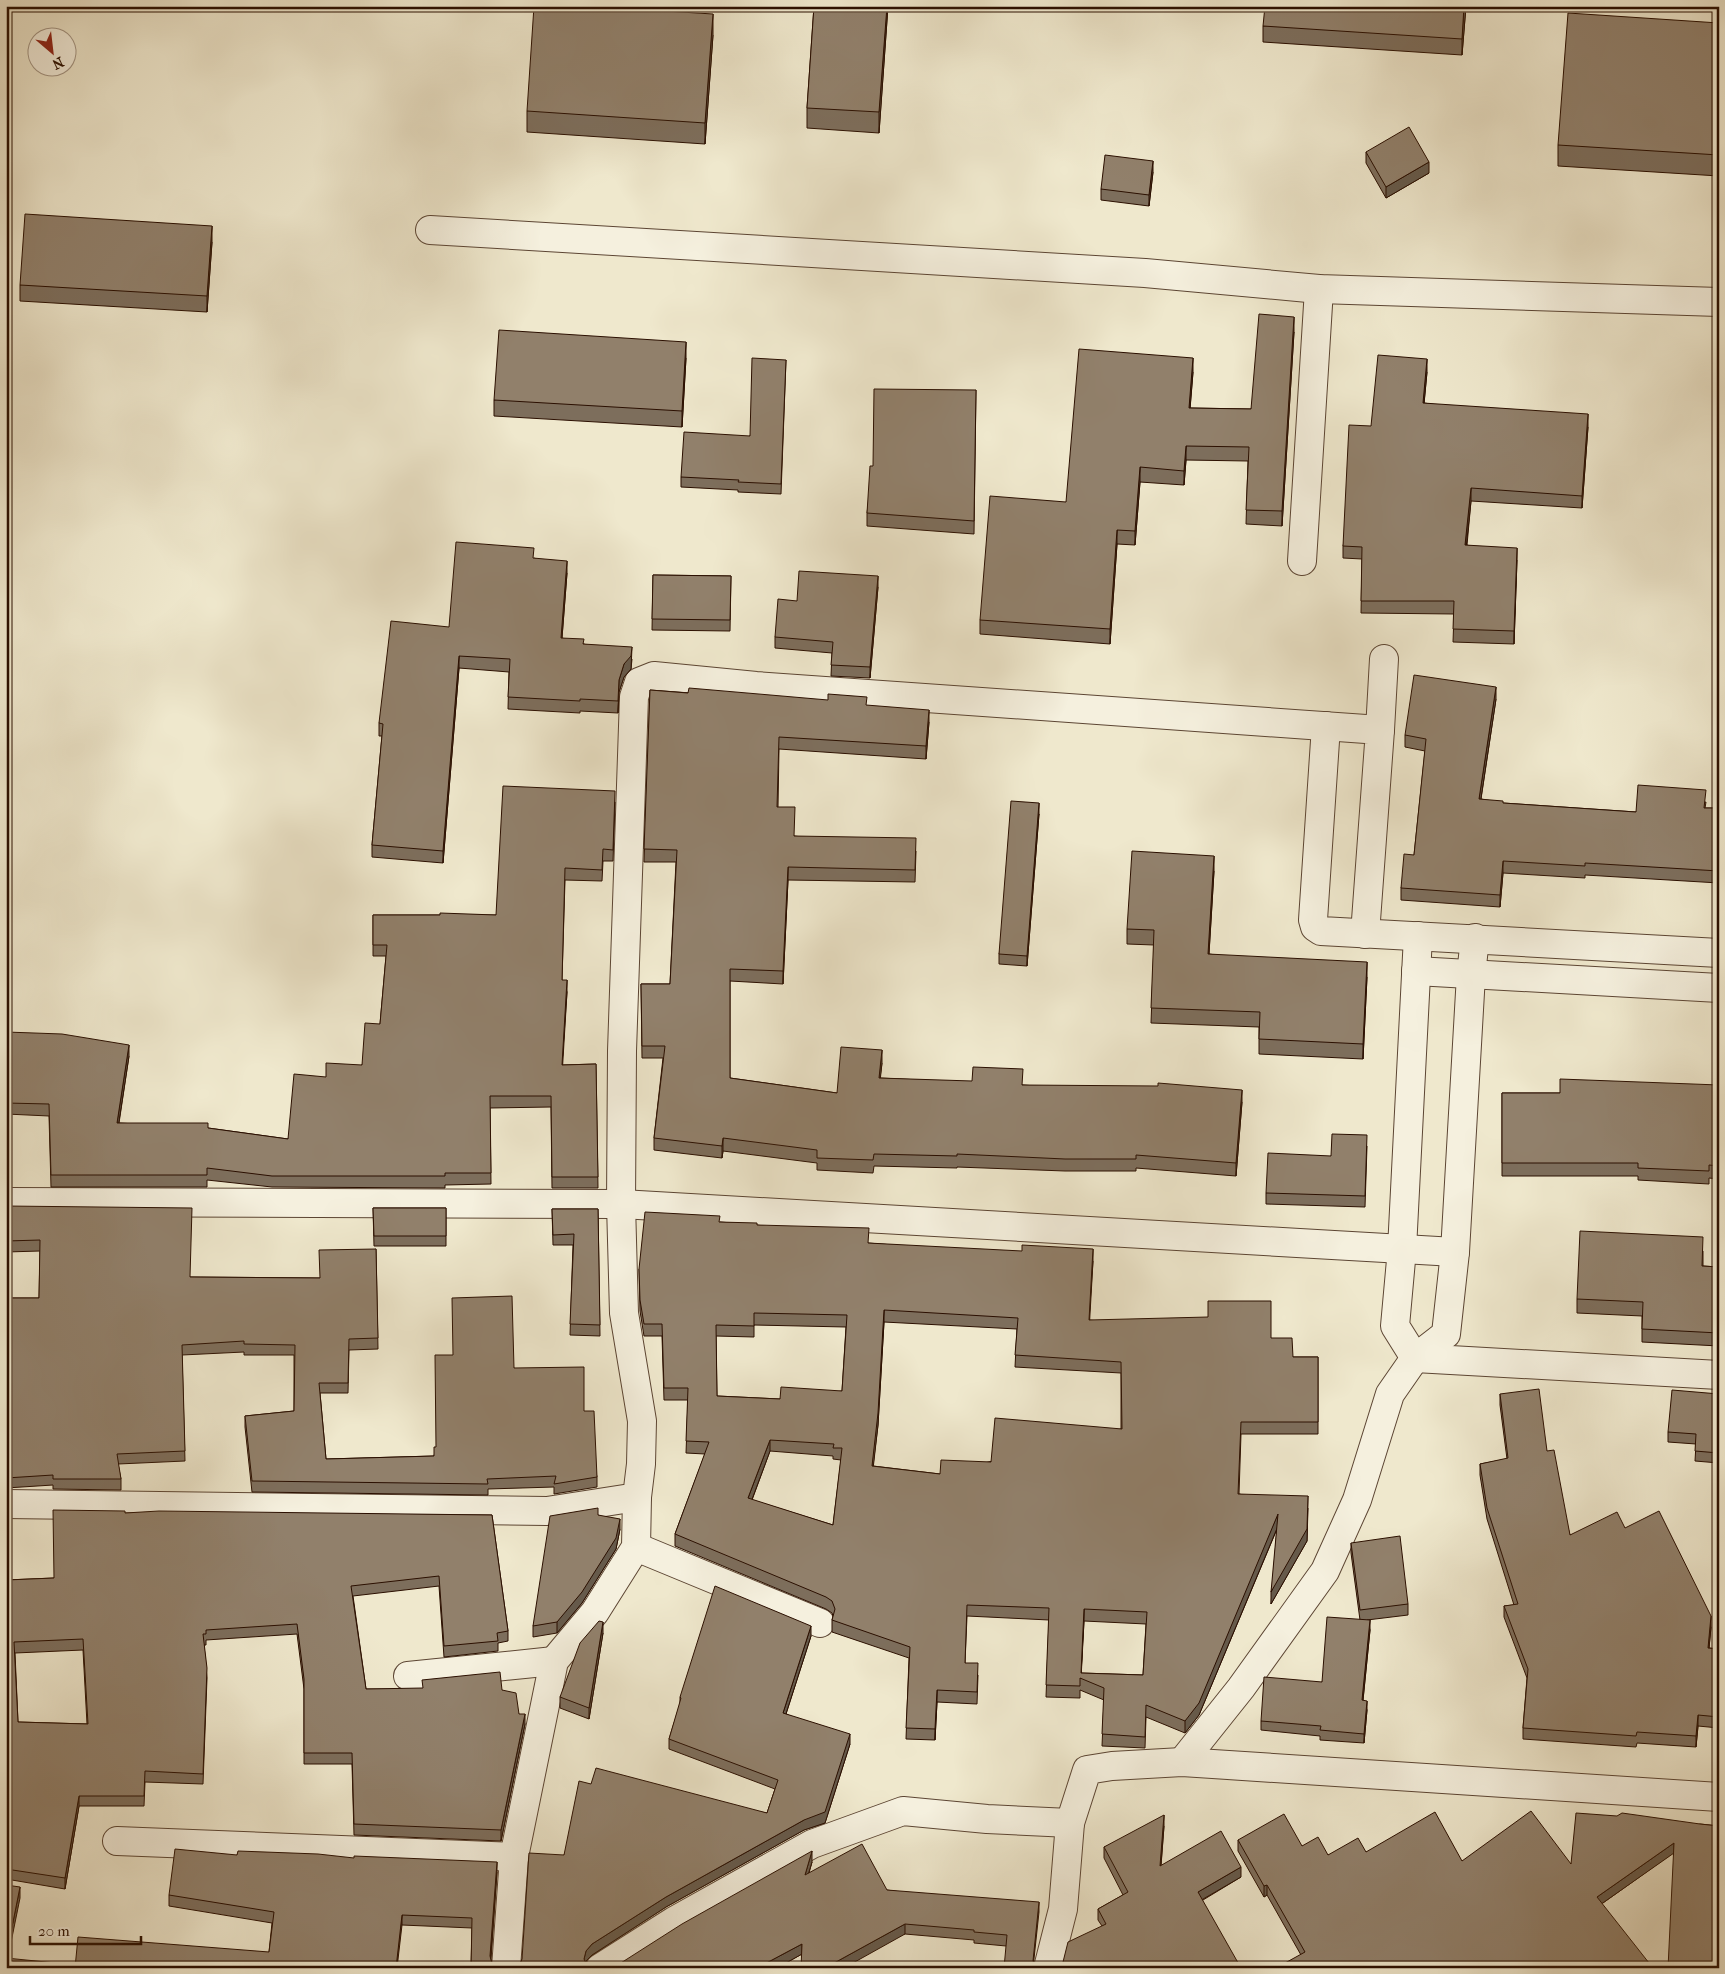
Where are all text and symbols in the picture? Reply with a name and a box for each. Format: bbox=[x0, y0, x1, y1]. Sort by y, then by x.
north arrow bbox=[28, 28, 78, 78]
text: N bbox=[49, 53, 67, 73]
scale bar bbox=[30, 1914, 141, 1946]
text: 20 m bbox=[38, 1922, 70, 1940]

